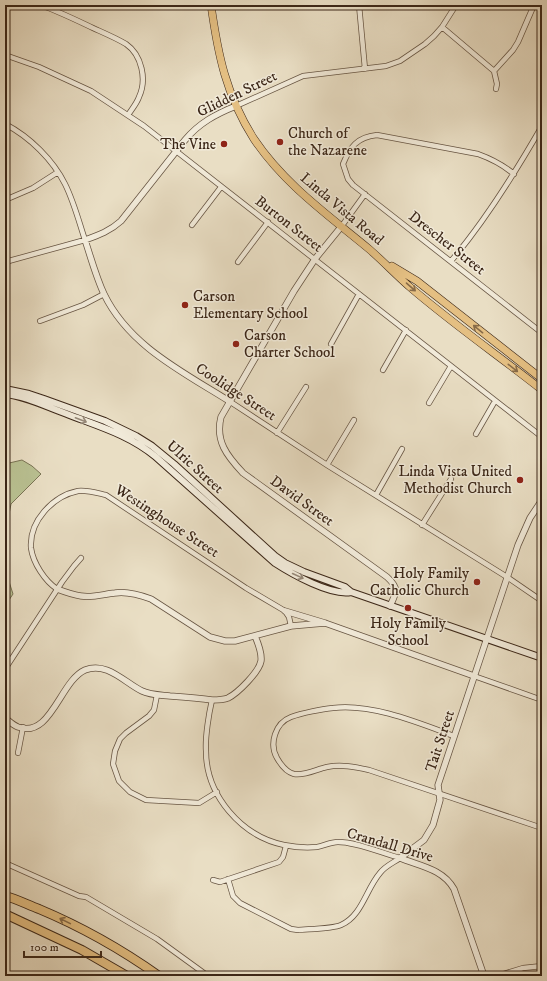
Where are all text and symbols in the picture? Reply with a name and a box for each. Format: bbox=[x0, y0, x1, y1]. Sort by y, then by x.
street label: Glidden Street bbox=[194, 66, 280, 122]
place label: Church of the Nazarene bbox=[288, 124, 367, 160]
place label: The Vine bbox=[160, 135, 216, 154]
marker: Church of the Nazarene bbox=[275, 137, 285, 147]
marker: The Vine bbox=[219, 139, 229, 149]
street label: Linda Vista Road bbox=[296, 169, 388, 250]
street label: Burton Street bbox=[251, 192, 327, 257]
street label: Drescher Street bbox=[405, 207, 490, 279]
one-way arrow bbox=[405, 283, 416, 292]
place label: Carson Elementary School bbox=[193, 287, 308, 323]
marker: Carson Elementary School bbox=[180, 300, 190, 310]
one-way arrow bbox=[473, 324, 484, 333]
place label: Carson Charter School bbox=[244, 326, 335, 362]
marker: Carson Charter School bbox=[231, 339, 241, 349]
street label: Coolidge Street bbox=[192, 359, 280, 425]
one-way arrow bbox=[507, 363, 518, 372]
one-way arrow bbox=[75, 417, 87, 425]
street label: Ulric Street bbox=[162, 436, 228, 498]
place label: Linda Vista United Methodist Church bbox=[398, 462, 513, 498]
street label: David Street bbox=[266, 472, 338, 531]
marker: Linda Vista United Methodist Church bbox=[515, 475, 525, 485]
street label: Westinghouse Street bbox=[111, 480, 223, 562]
place label: Holy Family Catholic Church bbox=[370, 564, 470, 600]
one-way arrow bbox=[292, 573, 304, 580]
marker: Holy Family Catholic Church bbox=[472, 577, 482, 587]
marker: Holy Family School bbox=[403, 603, 413, 613]
place label: Holy Family School bbox=[370, 614, 447, 650]
street label: Tait Street bbox=[421, 708, 459, 774]
street label: Crandall Drive bbox=[345, 824, 435, 866]
one-way arrow bbox=[60, 917, 72, 924]
scale bar bbox=[24, 933, 101, 959]
text: 100 m bbox=[30, 940, 59, 955]

